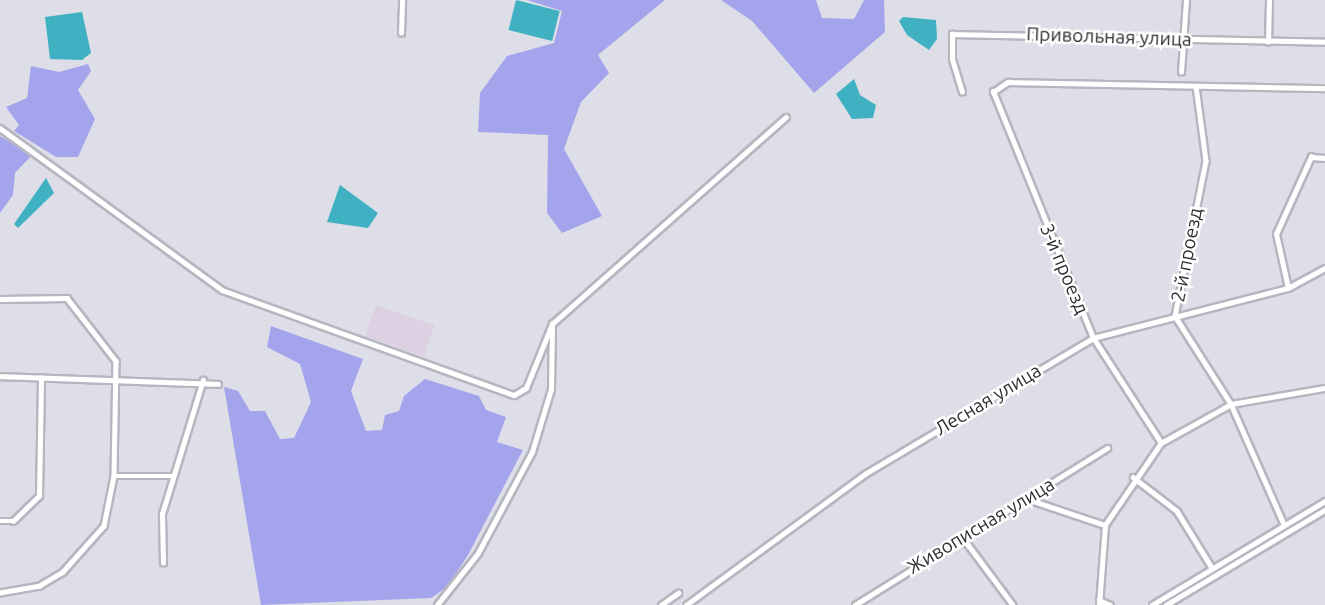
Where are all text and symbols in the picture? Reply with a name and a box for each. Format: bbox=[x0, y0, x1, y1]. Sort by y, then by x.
street label: Привольная улица bbox=[1026, 23, 1192, 51]
street label: 2-й проезд bbox=[1167, 206, 1207, 304]
street label: 3-й проезд bbox=[1035, 221, 1093, 317]
street label: Лесная улица bbox=[931, 359, 1045, 441]
street label: Живописная улица bbox=[903, 473, 1059, 579]

